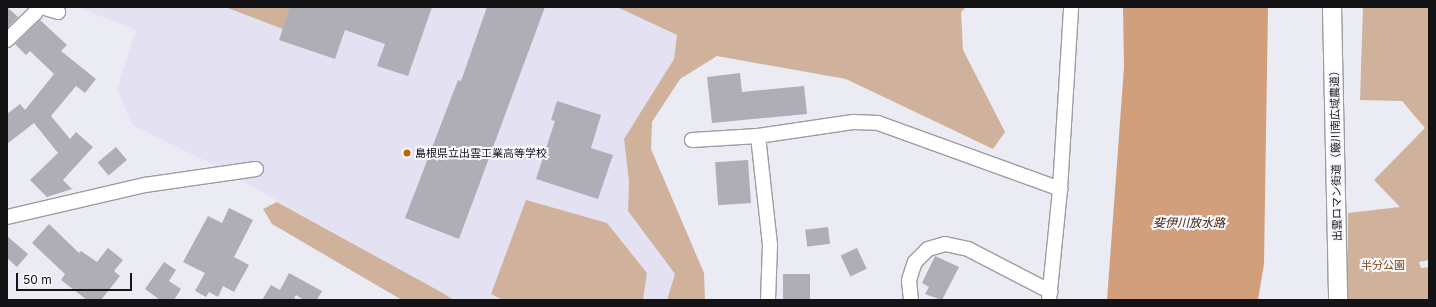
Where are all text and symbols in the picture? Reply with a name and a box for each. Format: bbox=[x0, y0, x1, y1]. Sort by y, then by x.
street label: 出雲ロマン街道（簸川南広域農道） bbox=[1328, 65, 1344, 241]
place label: 島根県立出雲工業高等学校 bbox=[415, 146, 547, 160]
marker: 島根県立出雲工業高等学校 bbox=[402, 148, 412, 158]
water label: 斐伊川放水路 bbox=[1153, 216, 1225, 230]
park label: 半分公園 bbox=[1361, 258, 1405, 272]
scale bar bbox=[18, 265, 134, 291]
text: 50 m bbox=[23, 272, 52, 287]

